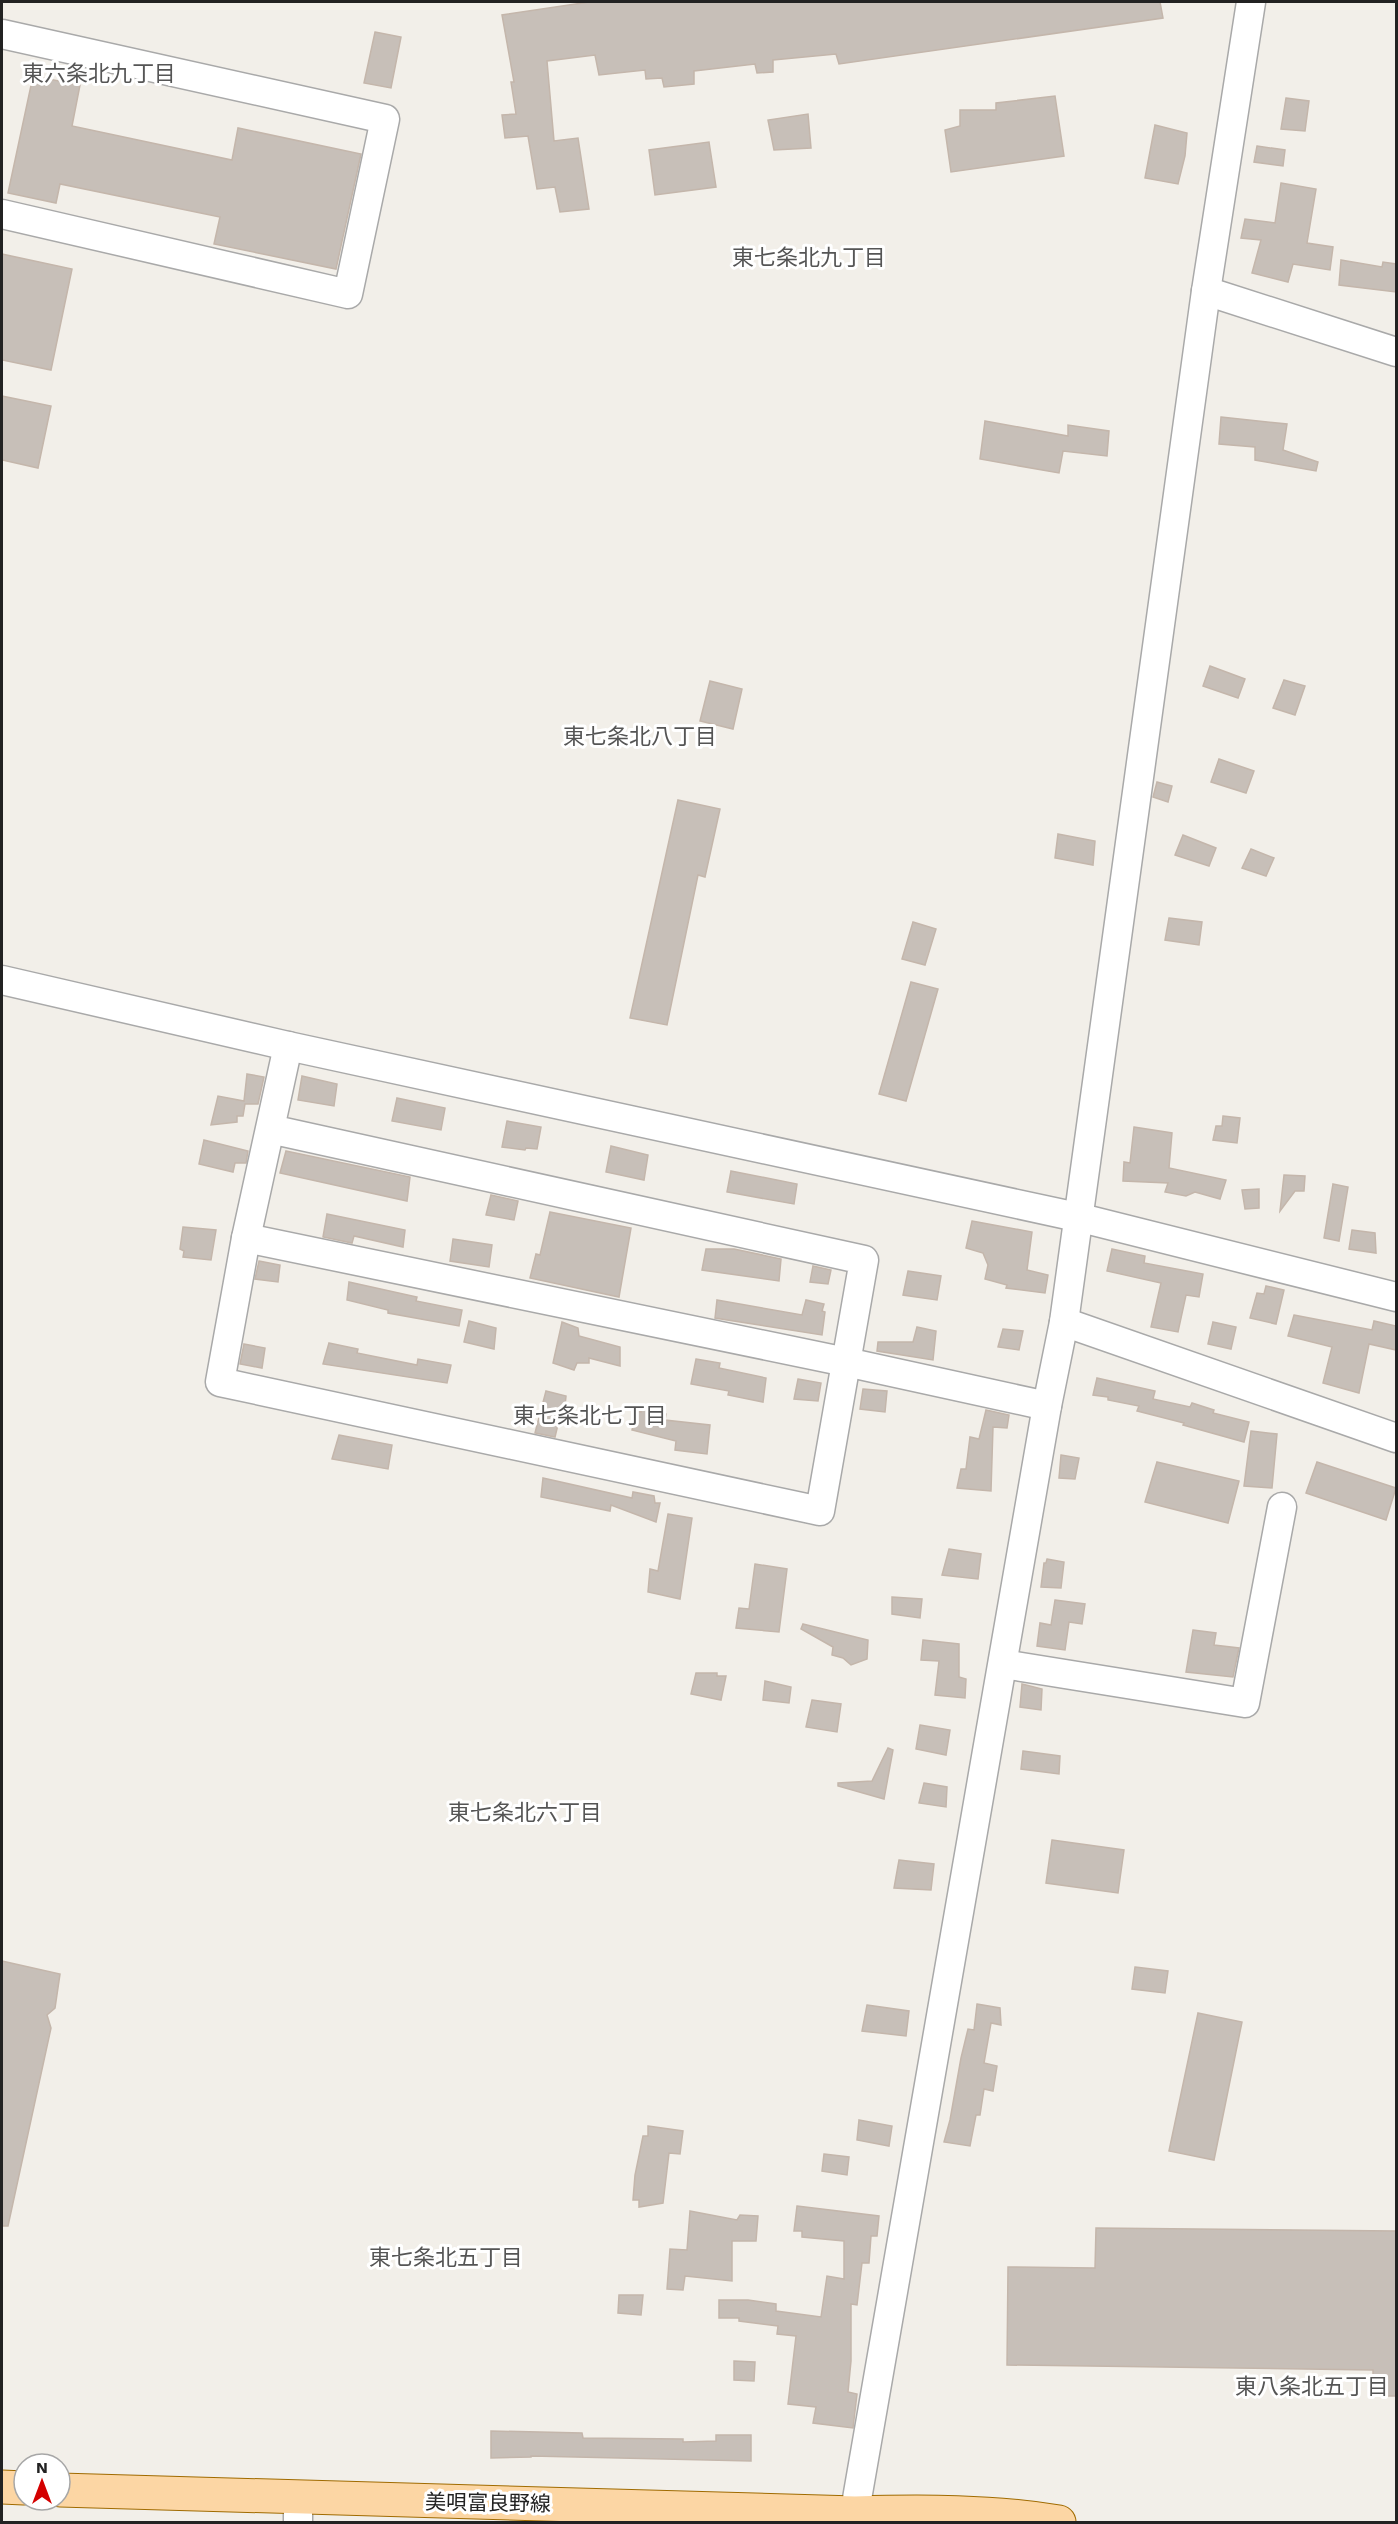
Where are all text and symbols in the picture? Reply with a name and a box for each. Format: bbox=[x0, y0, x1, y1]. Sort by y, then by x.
district label: 東六条北九丁目 bbox=[22, 61, 176, 86]
district label: 東七条北九丁目 bbox=[732, 245, 886, 270]
district label: 東七条北八丁目 bbox=[563, 724, 717, 749]
district label: 東七条北七丁目 bbox=[513, 1403, 667, 1428]
district label: 東七条北六丁目 bbox=[448, 1800, 602, 1825]
district label: 東七条北五丁目 bbox=[369, 2245, 523, 2270]
district label: 東八条北五丁目 bbox=[1235, 2374, 1389, 2399]
north arrow bbox=[12, 2452, 72, 2512]
text: N bbox=[36, 2458, 48, 2477]
street label: 美唄富良野線 bbox=[425, 2489, 551, 2516]

